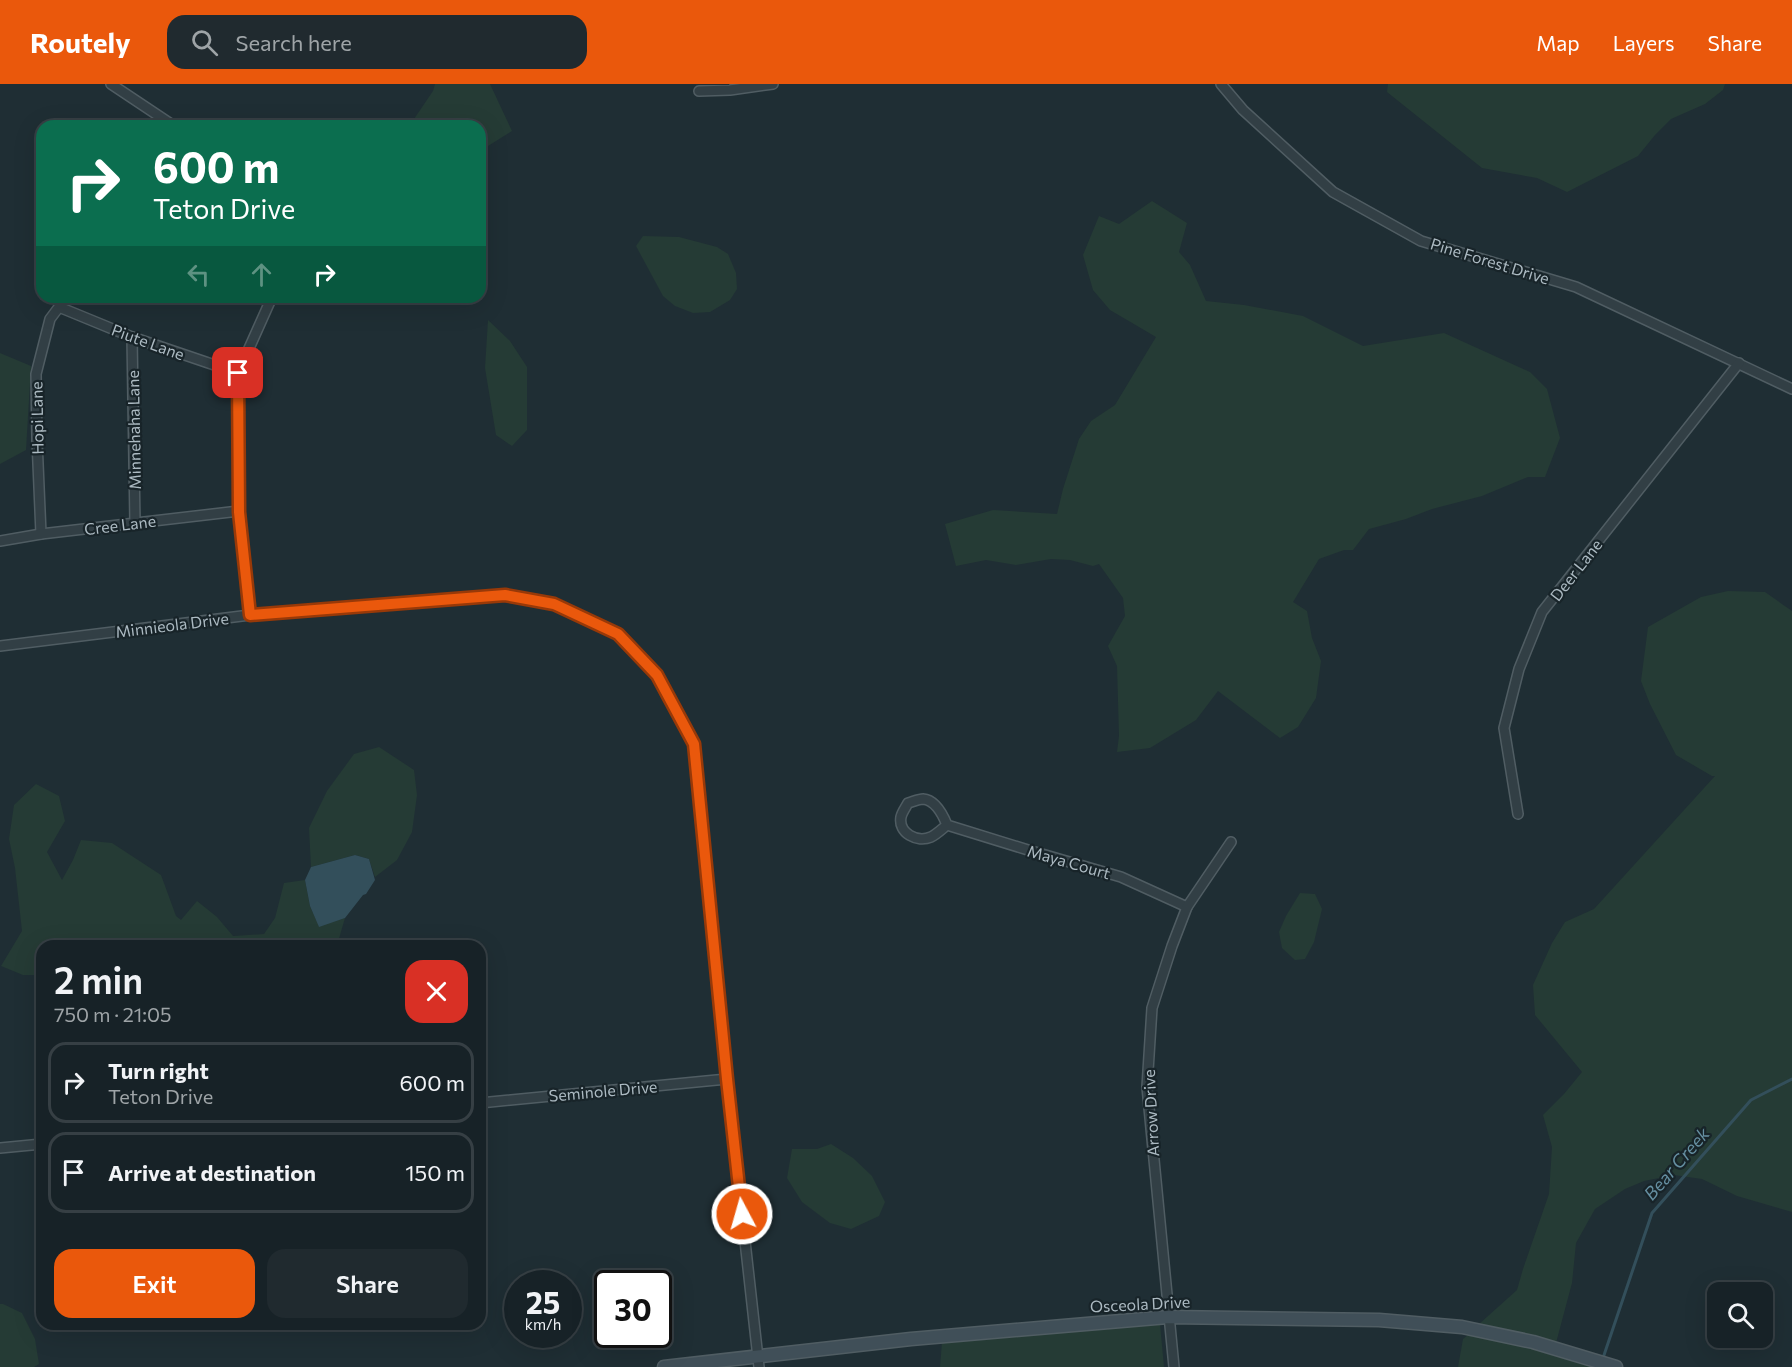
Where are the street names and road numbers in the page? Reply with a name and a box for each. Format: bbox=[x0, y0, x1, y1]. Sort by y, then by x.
street label: Pine Forest Drive bbox=[1428, 233, 1552, 288]
street label: Piute Lane bbox=[109, 320, 187, 363]
street label: Minnehaha Lane bbox=[123, 370, 144, 490]
street label: Hopi Lane bbox=[26, 381, 47, 455]
street label: Cree Lane bbox=[83, 511, 157, 538]
street label: Deer Lane bbox=[1546, 535, 1606, 604]
street label: Minnieola Drive bbox=[114, 608, 230, 641]
street label: Maya Court bbox=[1026, 841, 1113, 883]
street label: Arrow Drive bbox=[1139, 1069, 1162, 1157]
street label: Seminole Drive bbox=[548, 1076, 658, 1105]
street label: Osceola Drive bbox=[1089, 1291, 1191, 1316]

